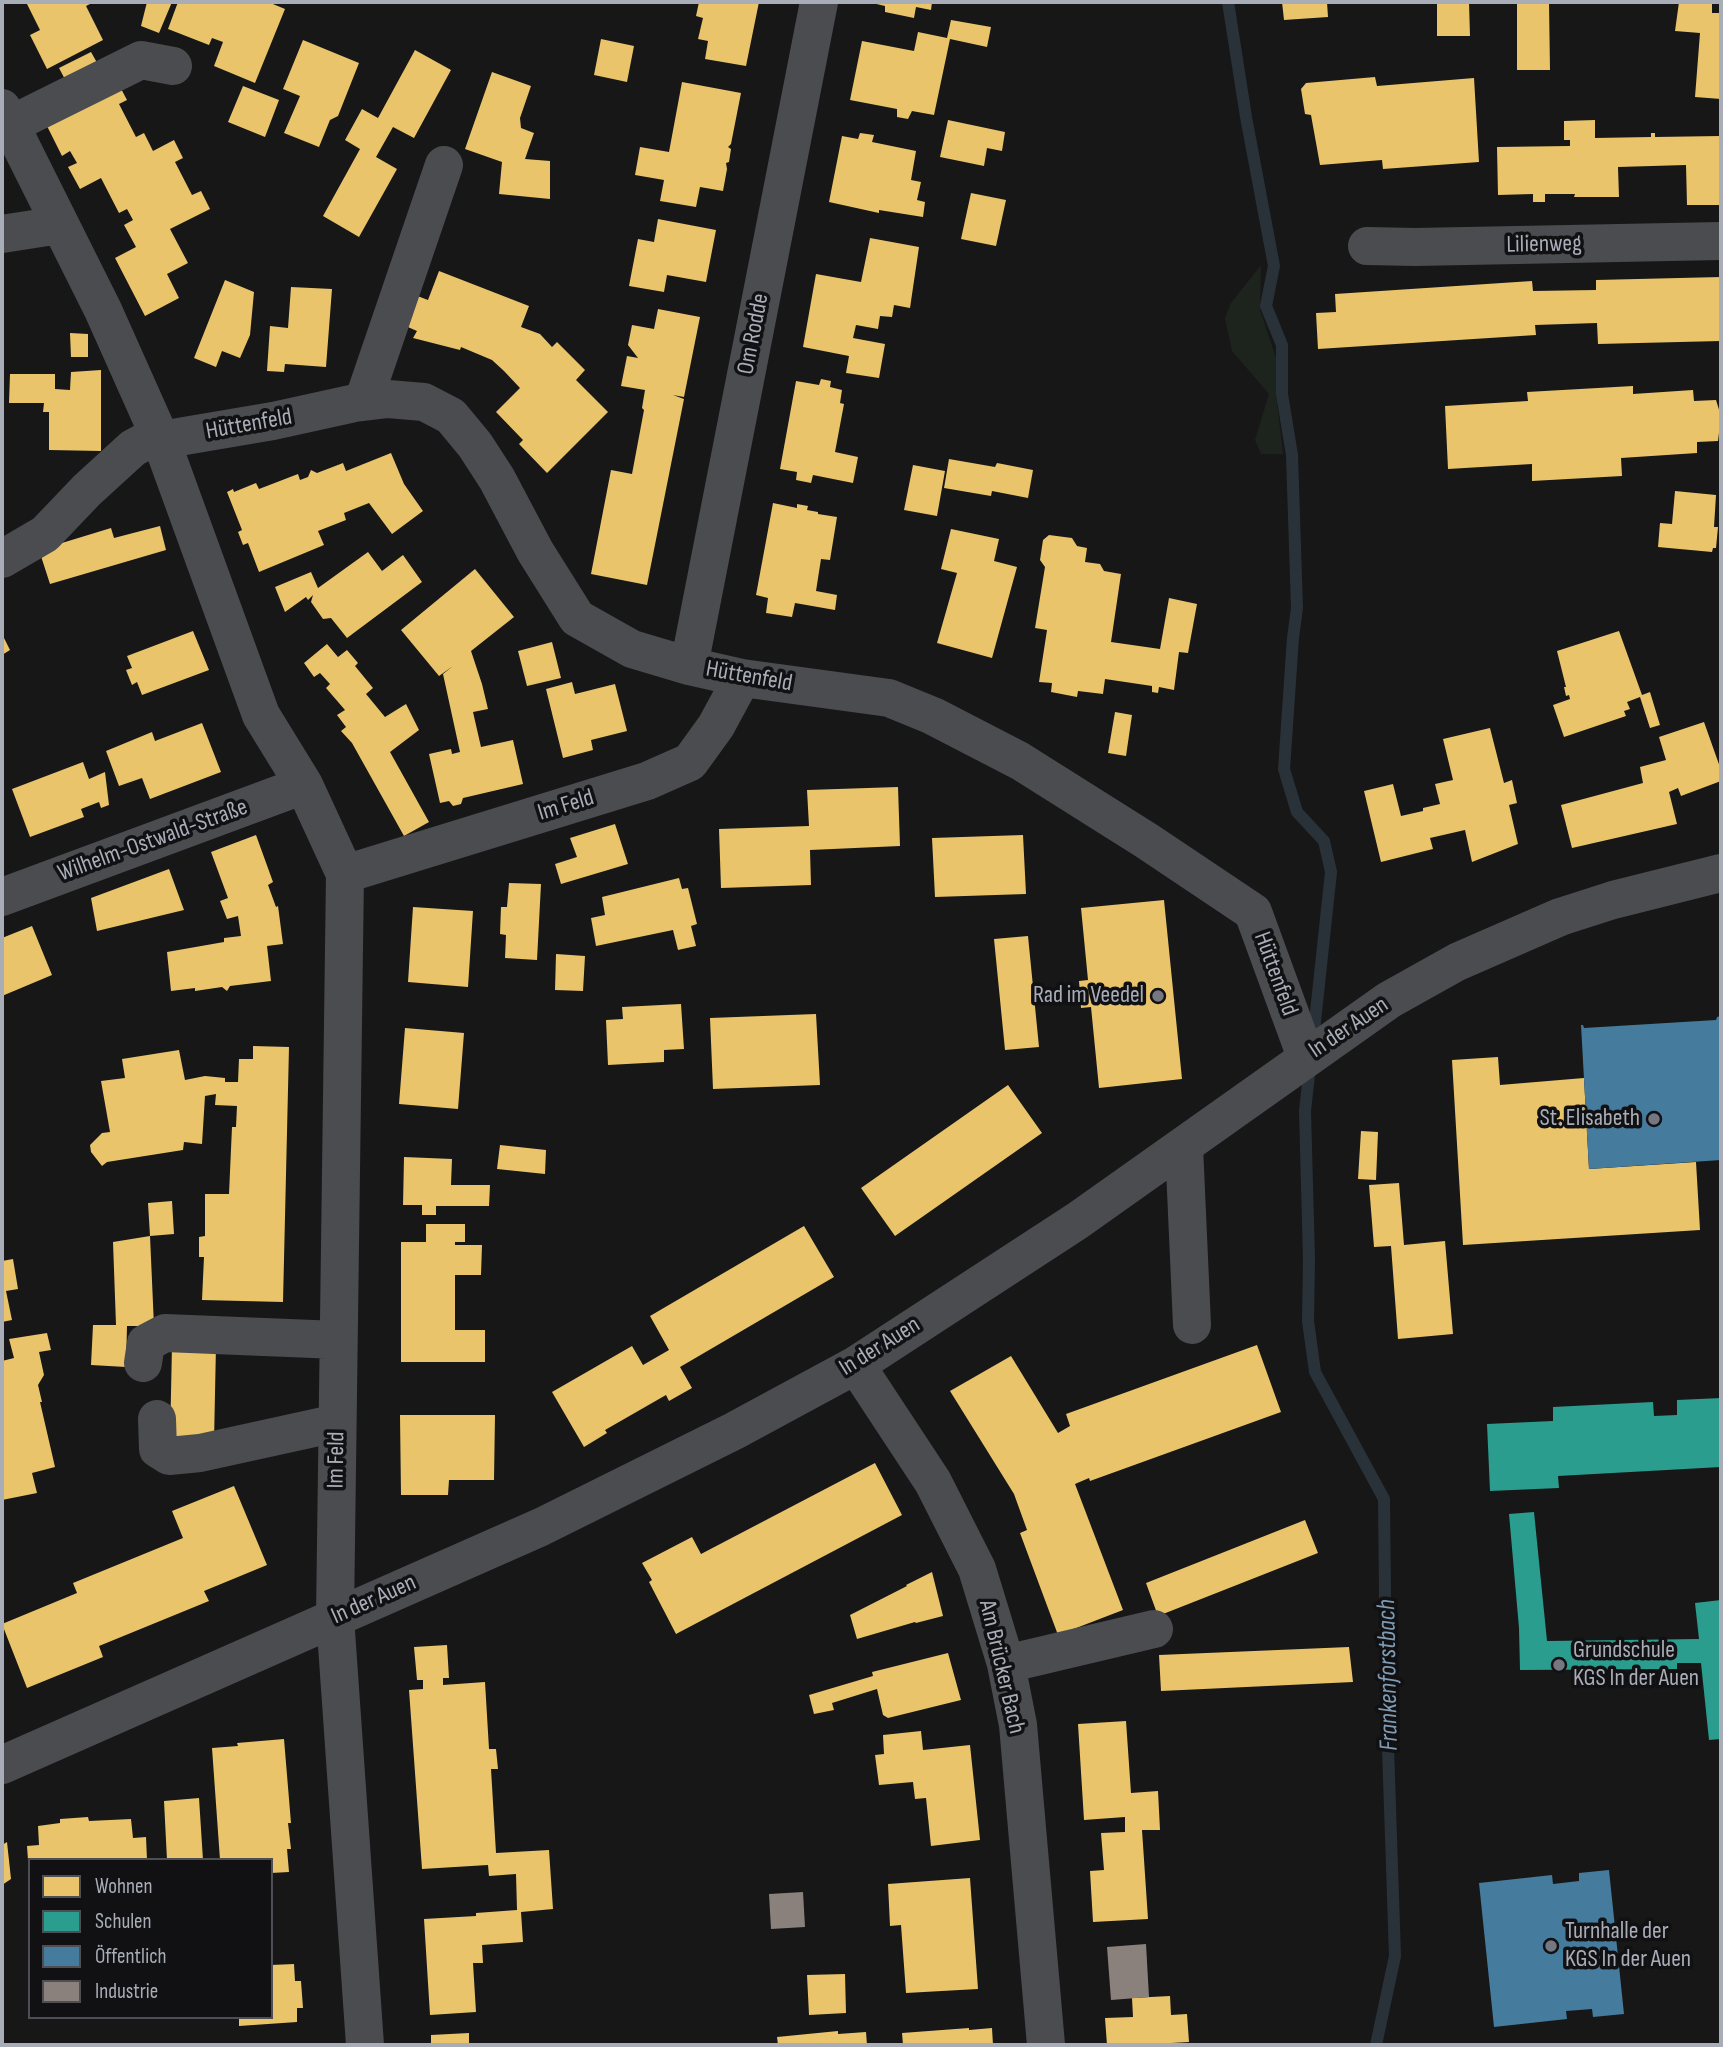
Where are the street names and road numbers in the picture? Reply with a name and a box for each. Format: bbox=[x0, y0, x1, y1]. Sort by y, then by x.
street label: Lilienweg bbox=[1506, 230, 1582, 260]
street label: Om Rodde bbox=[732, 291, 776, 377]
street label: Hüttenfeld bbox=[204, 403, 294, 447]
street label: Hüttenfeld bbox=[704, 655, 794, 699]
street label: Im Feld bbox=[535, 784, 597, 828]
street label: Wilhelm-Ostwald-Straße bbox=[54, 793, 252, 889]
street label: Hüttenfeld bbox=[1247, 928, 1303, 1020]
street label: In der Auen bbox=[1304, 991, 1394, 1065]
street label: In der Auen bbox=[834, 1311, 926, 1383]
street label: Im Feld bbox=[322, 1431, 352, 1489]
street label: In der Auen bbox=[327, 1569, 421, 1631]
street label: Am Brücker Bach bbox=[972, 1597, 1030, 1737]

